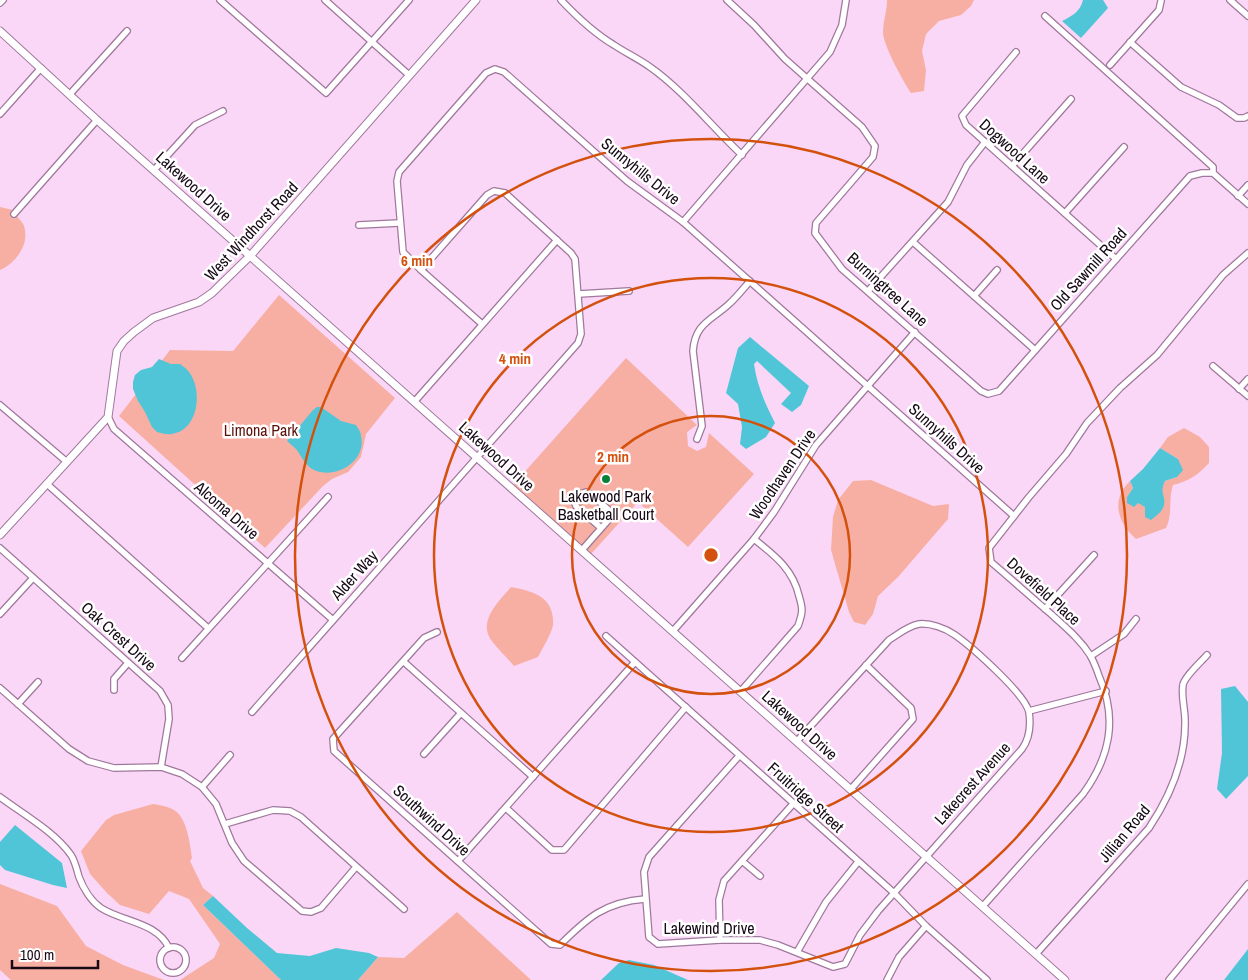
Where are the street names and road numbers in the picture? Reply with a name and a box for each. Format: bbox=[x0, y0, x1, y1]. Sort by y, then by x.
street label: Dogwood Lane bbox=[975, 113, 1055, 189]
street label: Sunnyhills Drive bbox=[597, 132, 685, 210]
street label: Lakewood Drive bbox=[151, 146, 237, 226]
street label: West Windhorst Road bbox=[199, 177, 303, 285]
street label: Old Sawmill Road bbox=[1045, 223, 1131, 315]
street label: Burningtree Lane bbox=[843, 247, 933, 331]
street label: Sunnyhills Drive bbox=[904, 398, 990, 478]
street label: Lakewood Drive bbox=[454, 416, 540, 496]
street label: Woodhaven Drive bbox=[744, 424, 820, 524]
street label: Alcoma Drive bbox=[189, 475, 264, 544]
street label: Alder Way bbox=[325, 545, 383, 605]
street label: Dovefield Place bbox=[1002, 552, 1086, 630]
street label: Oak Crest Drive bbox=[77, 596, 161, 676]
street label: Lakewood Drive bbox=[757, 685, 843, 765]
street label: Lakecrest Avenue bbox=[929, 737, 1015, 829]
street label: Fruitridge Street bbox=[763, 757, 849, 837]
street label: Southwind Drive bbox=[389, 779, 475, 861]
street label: Jillian Road bbox=[1093, 799, 1155, 867]
street label: Lakewind Drive bbox=[663, 917, 755, 939]

